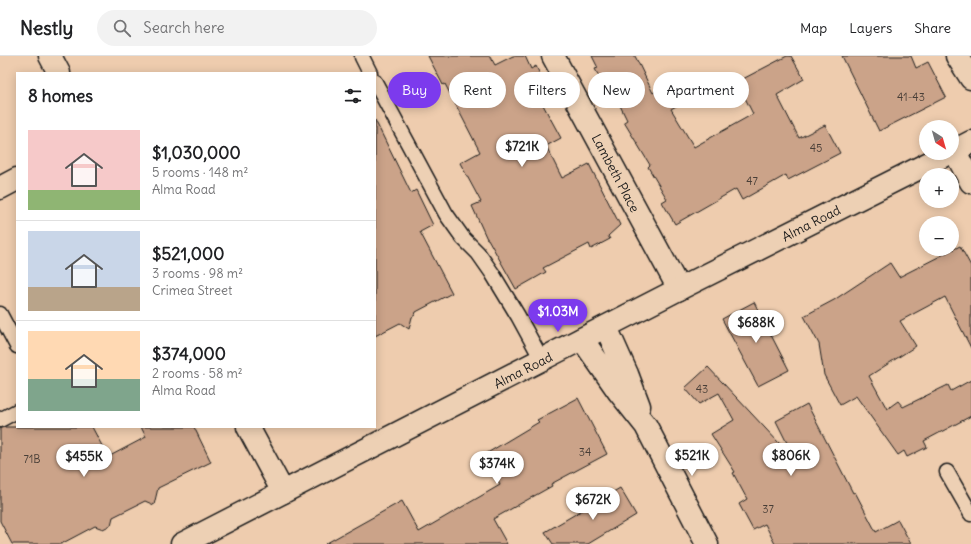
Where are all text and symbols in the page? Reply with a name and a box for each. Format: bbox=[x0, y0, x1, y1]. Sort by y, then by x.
search box bbox=[97, 10, 377, 46]
text: Nestly bbox=[20, 16, 73, 40]
icon: search bbox=[111, 17, 133, 39]
text: Search here bbox=[143, 18, 225, 37]
text: Map bbox=[800, 19, 827, 37]
text: Layers bbox=[849, 19, 892, 37]
text: Share bbox=[914, 19, 951, 37]
chip: Buy bbox=[388, 72, 441, 108]
chip: Rent bbox=[449, 72, 506, 108]
chip: Filters bbox=[514, 72, 580, 108]
chip: New bbox=[588, 72, 645, 108]
chip: Apartment bbox=[653, 72, 749, 108]
text: 8 homes bbox=[28, 85, 93, 107]
icon: filters bbox=[342, 85, 364, 107]
house number: 41-43 bbox=[897, 90, 925, 104]
north arrow bbox=[919, 120, 959, 160]
map controls bbox=[919, 120, 959, 256]
street label: Lambeth Place bbox=[588, 131, 643, 215]
pin: $721K bbox=[494, 134, 550, 168]
text: $721K bbox=[505, 138, 539, 155]
house number: 45 bbox=[810, 141, 822, 155]
text: $1,030,000 bbox=[152, 142, 241, 164]
icon: home bbox=[60, 146, 108, 194]
text: 5 rooms · 148 m² bbox=[152, 164, 248, 181]
button: + bbox=[919, 168, 959, 208]
house number: 47 bbox=[746, 174, 758, 188]
text: Alma Road bbox=[152, 181, 216, 198]
street label: Alma Road bbox=[779, 201, 844, 245]
button: − bbox=[919, 216, 959, 256]
text: $521,000 bbox=[152, 243, 224, 265]
icon: home bbox=[60, 247, 108, 295]
text: 3 rooms · 98 m² bbox=[152, 265, 243, 282]
text: Crimea Street bbox=[152, 282, 232, 299]
pin: $1.03M bbox=[525, 299, 591, 333]
text: $1.03M bbox=[537, 303, 579, 320]
pin: $688K bbox=[728, 310, 784, 344]
text: $688K bbox=[737, 314, 775, 331]
text: $374,000 bbox=[152, 343, 226, 365]
icon: home bbox=[60, 347, 108, 395]
street label: Alma Road bbox=[491, 348, 556, 392]
text: 2 rooms · 58 m² bbox=[152, 365, 243, 382]
text: Alma Road bbox=[152, 382, 216, 399]
house number: 43 bbox=[696, 382, 708, 396]
pin: $521K bbox=[664, 443, 720, 477]
pin: $806K bbox=[763, 443, 819, 477]
pin: $455K bbox=[56, 444, 112, 478]
house number: 34 bbox=[579, 445, 591, 459]
text: $521K bbox=[675, 447, 710, 464]
text: $806K bbox=[772, 447, 810, 464]
text: $455K bbox=[65, 448, 103, 465]
pin: $374K bbox=[469, 451, 525, 485]
house number: 71B bbox=[24, 452, 40, 466]
text: $374K bbox=[479, 455, 515, 472]
pin: $672K bbox=[565, 487, 621, 521]
text: $672K bbox=[575, 491, 611, 508]
house number: 37 bbox=[762, 502, 774, 516]

